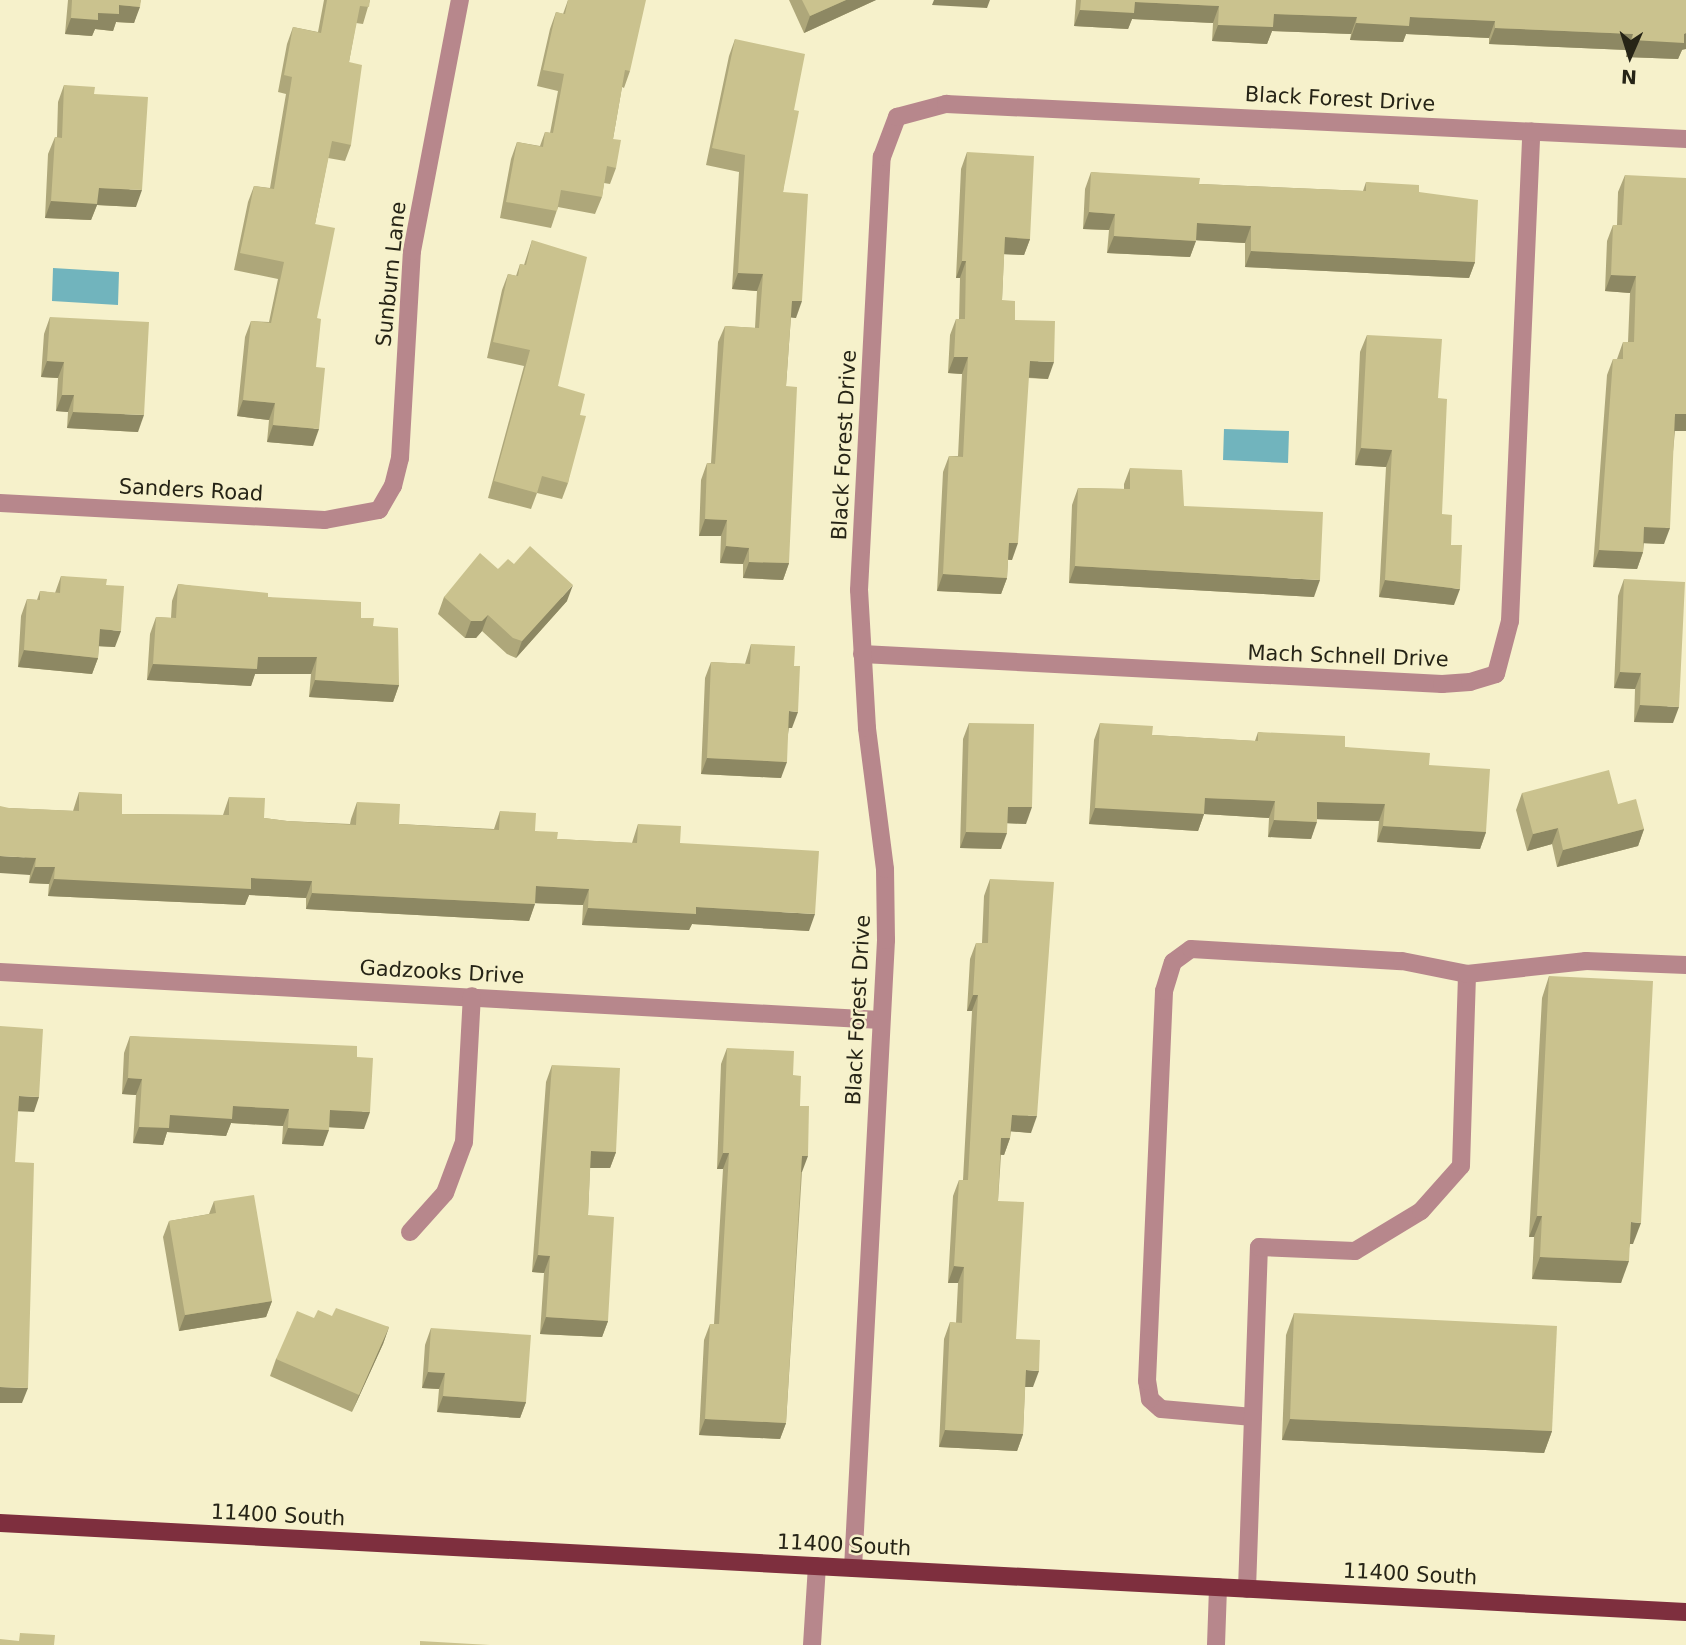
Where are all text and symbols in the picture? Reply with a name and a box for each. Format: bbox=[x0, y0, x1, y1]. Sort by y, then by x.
north arrow bbox=[1595, 21, 1665, 91]
text: N bbox=[1620, 66, 1637, 88]
street label: Black Forest Drive bbox=[1244, 81, 1436, 117]
street label: Sunburn Lane bbox=[371, 200, 411, 348]
street label: Black Forest Drive bbox=[826, 349, 862, 541]
street label: Sanders Road bbox=[118, 474, 264, 506]
street label: Mach Schnell Drive bbox=[1247, 640, 1449, 672]
street label: Black Forest Drive bbox=[840, 914, 876, 1106]
street label: Gadzooks Drive bbox=[359, 955, 525, 989]
street label: 11400 South bbox=[210, 1499, 346, 1531]
street label: 11400 South bbox=[776, 1529, 912, 1561]
street label: 11400 South bbox=[1342, 1558, 1478, 1590]

